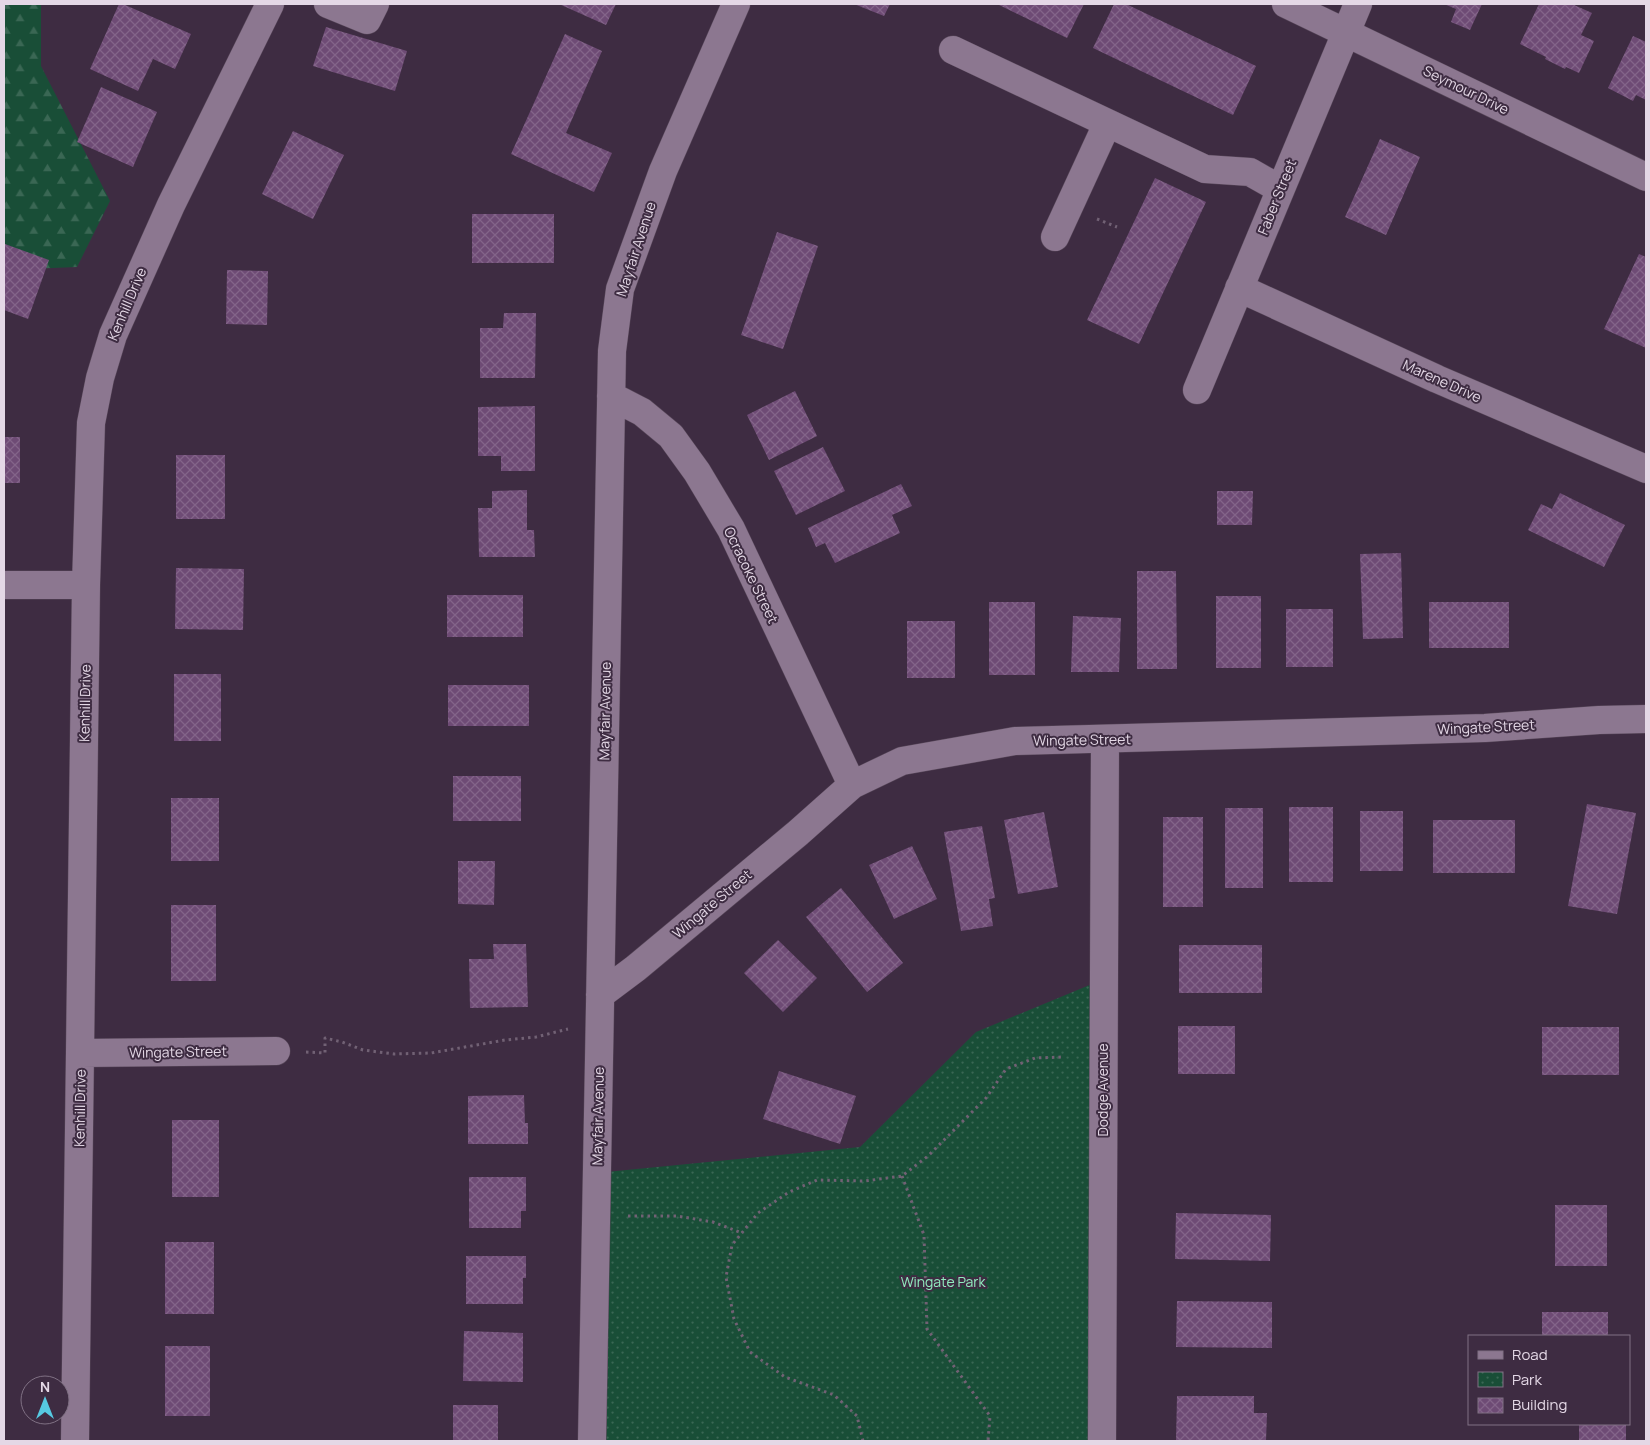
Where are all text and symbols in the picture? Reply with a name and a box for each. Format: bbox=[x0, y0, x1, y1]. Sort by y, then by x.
street label: Seymour Drive bbox=[1420, 61, 1512, 118]
street label: Faber Street bbox=[1253, 156, 1300, 237]
street label: Mayfair Avenue bbox=[611, 199, 660, 299]
street label: Kenhill Drive bbox=[103, 264, 150, 343]
street label: Marene Drive bbox=[1400, 355, 1485, 406]
street label: Ocracoke Street bbox=[720, 523, 783, 627]
street label: Mayfair Avenue bbox=[594, 662, 615, 760]
street label: Kenhill Drive bbox=[74, 664, 95, 742]
street label: Wingate Street bbox=[1437, 714, 1536, 739]
street label: Wingate Street bbox=[1033, 729, 1131, 750]
street label: Wingate Street bbox=[668, 865, 756, 942]
street label: Wingate Street bbox=[129, 1041, 227, 1062]
street label: Dodge Avenue bbox=[1093, 1043, 1112, 1137]
street label: Mayfair Avenue bbox=[587, 1067, 608, 1165]
street label: Kenhill Drive bbox=[69, 1069, 90, 1147]
park label: Wingate Park bbox=[901, 1272, 986, 1291]
legend bbox=[1468, 1335, 1630, 1425]
text: Road bbox=[1512, 1344, 1548, 1365]
text: Park bbox=[1512, 1369, 1542, 1390]
north arrow bbox=[20, 1375, 70, 1425]
text: N bbox=[40, 1377, 50, 1396]
text: Building bbox=[1512, 1394, 1567, 1415]

